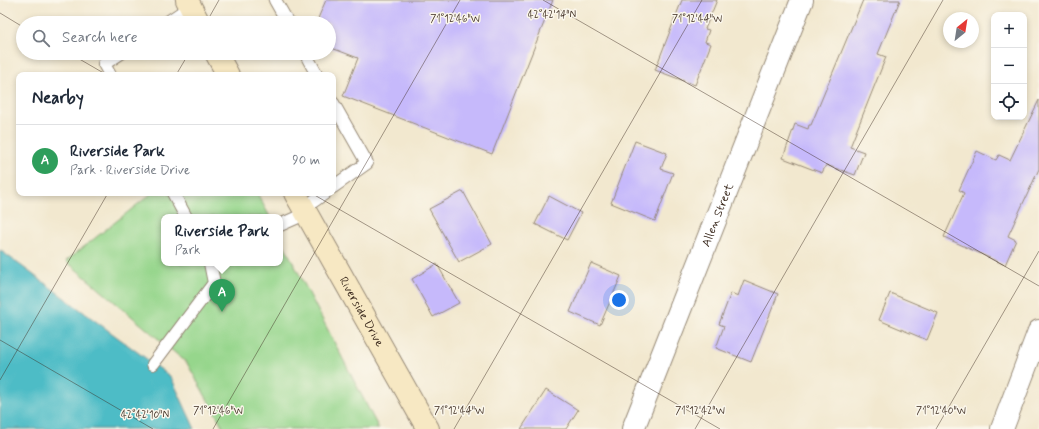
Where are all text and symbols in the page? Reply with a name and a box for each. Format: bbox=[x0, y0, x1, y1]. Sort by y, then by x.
text: 42°42'14"N bbox=[528, 8, 577, 22]
text: 71°12'46"W bbox=[430, 12, 480, 26]
text: 71°12'44"W bbox=[672, 12, 722, 26]
north arrow bbox=[943, 12, 979, 48]
map controls bbox=[991, 12, 1027, 120]
button: + bbox=[991, 12, 1027, 48]
search box bbox=[16, 16, 336, 60]
icon: search bbox=[30, 27, 52, 49]
text: Search here bbox=[62, 28, 138, 48]
button: − bbox=[991, 48, 1027, 84]
button: locate bbox=[991, 84, 1027, 120]
text: Nearby bbox=[32, 87, 84, 109]
text: Riverside Park bbox=[70, 142, 165, 162]
text: A bbox=[41, 152, 49, 169]
text: 90 m bbox=[292, 152, 320, 169]
text: Park · Riverside Drive bbox=[70, 162, 190, 179]
street label: Allen Street bbox=[699, 181, 738, 249]
popup bbox=[161, 214, 283, 266]
text: Riverside Park bbox=[175, 222, 269, 242]
text: Park bbox=[175, 242, 201, 259]
street label: Riverside Drive bbox=[335, 274, 387, 350]
pin: A bbox=[209, 279, 235, 312]
your location bbox=[609, 290, 629, 310]
text: 71°12'46"W bbox=[193, 404, 243, 418]
text: 71°12'44"W bbox=[434, 404, 484, 418]
text: 71°12'42"W bbox=[675, 404, 725, 418]
text: 71°12'40"W bbox=[916, 404, 966, 418]
text: 42°42'10"N bbox=[121, 408, 169, 422]

